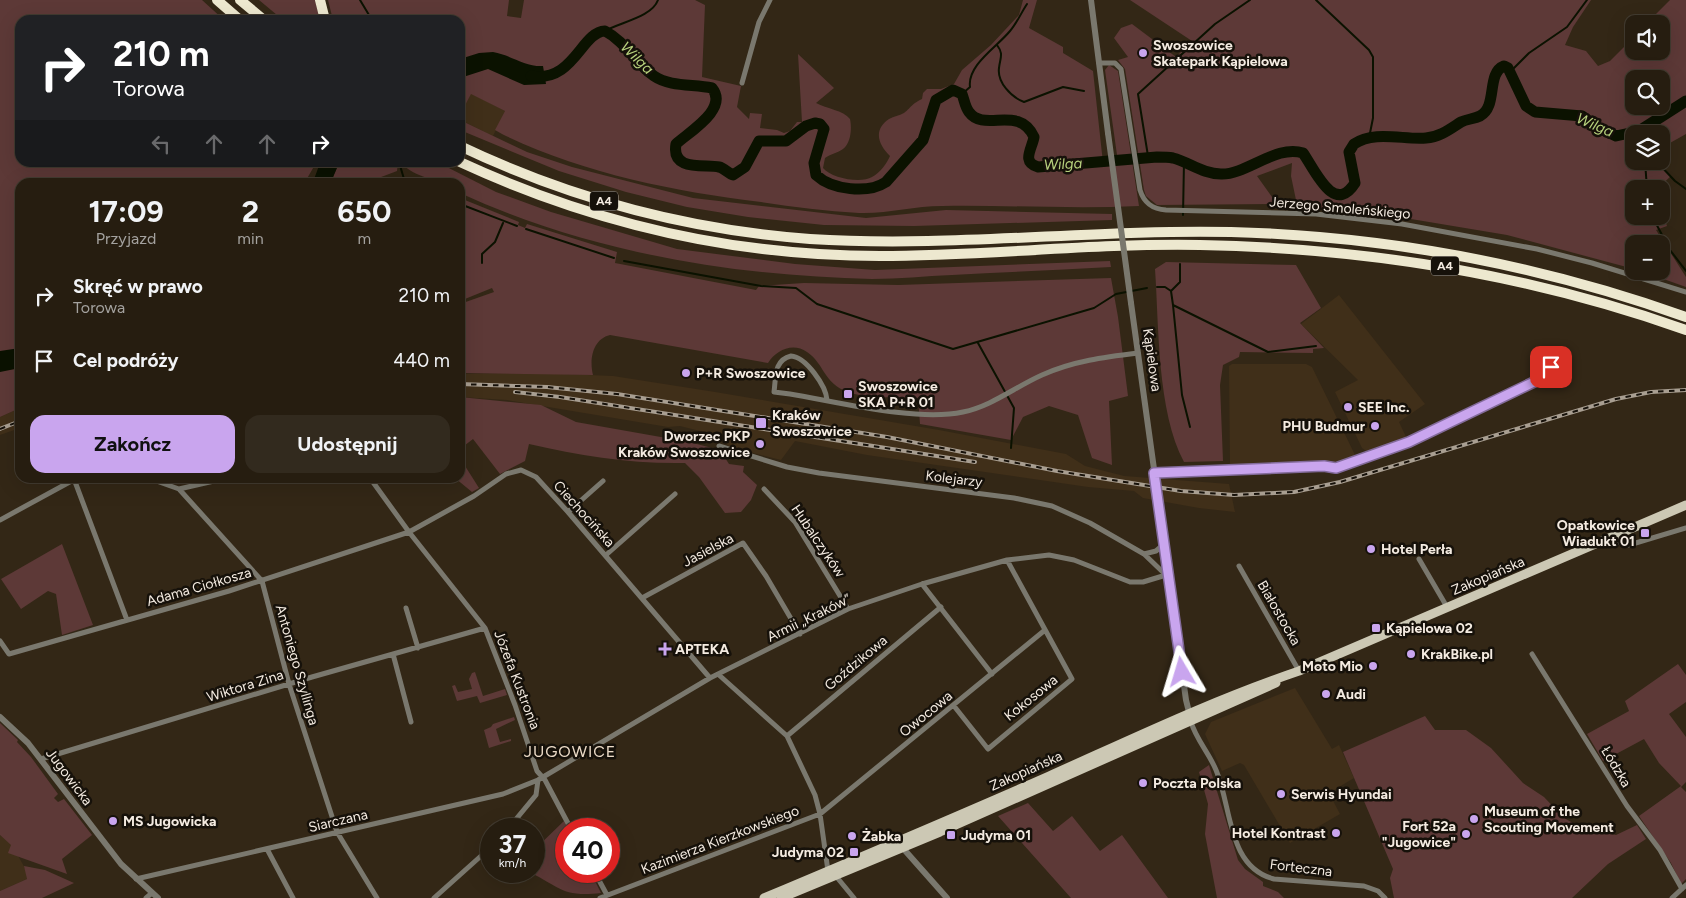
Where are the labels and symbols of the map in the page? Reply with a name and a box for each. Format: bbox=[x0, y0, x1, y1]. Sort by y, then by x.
place label: Swoszowice Skatepark Kąpielowa bbox=[1153, 37, 1288, 70]
water label: Wilga bbox=[617, 38, 657, 78]
marker: Swoszowice Skatepark Kąpielowa bbox=[1137, 47, 1149, 59]
water label: Wilga bbox=[1574, 109, 1617, 141]
water label: Wilga bbox=[1043, 154, 1083, 174]
road number: A4 bbox=[590, 192, 618, 210]
street label: Jerzego Smoleńskiego bbox=[1269, 193, 1411, 223]
road number: A4 bbox=[1431, 256, 1459, 276]
street label: Kąpielowa bbox=[1139, 327, 1165, 393]
pin bbox=[1530, 346, 1572, 388]
place label: P+R Swoszowice bbox=[696, 365, 806, 382]
marker: P+R Swoszowice bbox=[680, 367, 692, 379]
place label: Swoszowice SKA P+R 01 bbox=[858, 378, 938, 411]
marker: Swoszowice SKA P+R 01 bbox=[842, 388, 854, 400]
place label: SEE Inc. bbox=[1358, 399, 1409, 416]
marker: SEE Inc. bbox=[1342, 401, 1354, 413]
place label: Kraków Swoszowice bbox=[772, 407, 852, 440]
marker: Kraków Swoszowice bbox=[754, 416, 768, 430]
place label: PHU Budmur bbox=[1283, 418, 1366, 435]
marker: PHU Budmur bbox=[1369, 420, 1381, 432]
place label: Dworzec PKP Kraków Swoszowice bbox=[618, 428, 751, 461]
marker: Dworzec PKP Kraków Swoszowice bbox=[754, 438, 766, 450]
street label: Kolejarzy bbox=[925, 467, 984, 491]
street label: Ciechocińska bbox=[550, 477, 618, 551]
street label: Hubalczyków bbox=[787, 501, 849, 581]
place label: Opatkowice Wiadukt 01 bbox=[1557, 517, 1635, 550]
marker: Opatkowice Wiadukt 01 bbox=[1639, 527, 1651, 539]
street label: Jasielska bbox=[680, 530, 736, 570]
place label: Hotel Perła bbox=[1381, 541, 1453, 558]
marker: Hotel Perła bbox=[1365, 543, 1377, 555]
street label: Zakopiańska bbox=[1449, 553, 1527, 599]
street label: Adama Ciołkosza bbox=[145, 564, 253, 610]
street label: Białostocka bbox=[1254, 577, 1304, 649]
street label: Armii „Kraków” bbox=[764, 590, 854, 646]
street label: Antoniego Szyllinga bbox=[272, 603, 322, 727]
place label: Kąpielowa 02 bbox=[1386, 620, 1473, 637]
marker: Kąpielowa 02 bbox=[1370, 622, 1382, 634]
street label: Józefa Kustronia bbox=[490, 628, 544, 732]
street label: Goździkowa bbox=[821, 632, 891, 694]
place label: APTEKA bbox=[675, 641, 729, 658]
marker: APTEKA bbox=[659, 643, 671, 655]
position arrow bbox=[1155, 645, 1207, 697]
place label: KrakBike.pl bbox=[1421, 646, 1493, 663]
marker: KrakBike.pl bbox=[1405, 648, 1417, 660]
place label: Moto Mio bbox=[1302, 658, 1363, 675]
marker: Moto Mio bbox=[1367, 660, 1379, 672]
street label: Wiktora Zina bbox=[205, 666, 285, 706]
street label: Kokosowa bbox=[1001, 671, 1061, 725]
place label: Audi bbox=[1336, 686, 1366, 703]
street label: Owocowa bbox=[896, 687, 956, 741]
marker: Audi bbox=[1320, 688, 1332, 700]
district label: JUGOWICE bbox=[524, 742, 616, 761]
street label: Łódzka bbox=[1597, 744, 1635, 790]
street label: Jugowicka bbox=[42, 745, 96, 809]
street label: Zakopiańska bbox=[987, 747, 1065, 795]
place label: Poczta Polska bbox=[1153, 775, 1241, 792]
marker: Poczta Polska bbox=[1137, 777, 1149, 789]
place label: Serwis Hyundai bbox=[1291, 786, 1392, 803]
marker: Serwis Hyundai bbox=[1275, 788, 1287, 800]
street label: Kazimierza Kierzkowskiego bbox=[639, 802, 801, 878]
place label: Museum of the Scouting Movement bbox=[1484, 803, 1614, 836]
street label: Siarczana bbox=[307, 806, 369, 836]
place label: MS Jugowicka bbox=[123, 813, 216, 830]
marker: Museum of the Scouting Movement bbox=[1468, 813, 1480, 825]
marker: MS Jugowicka bbox=[107, 815, 119, 827]
speed limit sign: 40 bbox=[555, 818, 620, 883]
place label: Fort 52a "Jugowice" bbox=[1382, 818, 1456, 851]
place label: Hotel Kontrast bbox=[1232, 825, 1326, 842]
place label: Judyma 01 bbox=[961, 827, 1031, 844]
marker: Hotel Kontrast bbox=[1330, 827, 1342, 839]
place label: Żabka bbox=[862, 828, 901, 845]
marker: Fort 52a "Jugowice" bbox=[1460, 828, 1472, 840]
marker: Judyma 01 bbox=[945, 829, 957, 841]
marker: Żabka bbox=[846, 830, 858, 842]
place label: Judyma 02 bbox=[772, 844, 844, 861]
marker: Judyma 02 bbox=[848, 846, 860, 858]
street label: Forteczna bbox=[1269, 856, 1333, 880]

